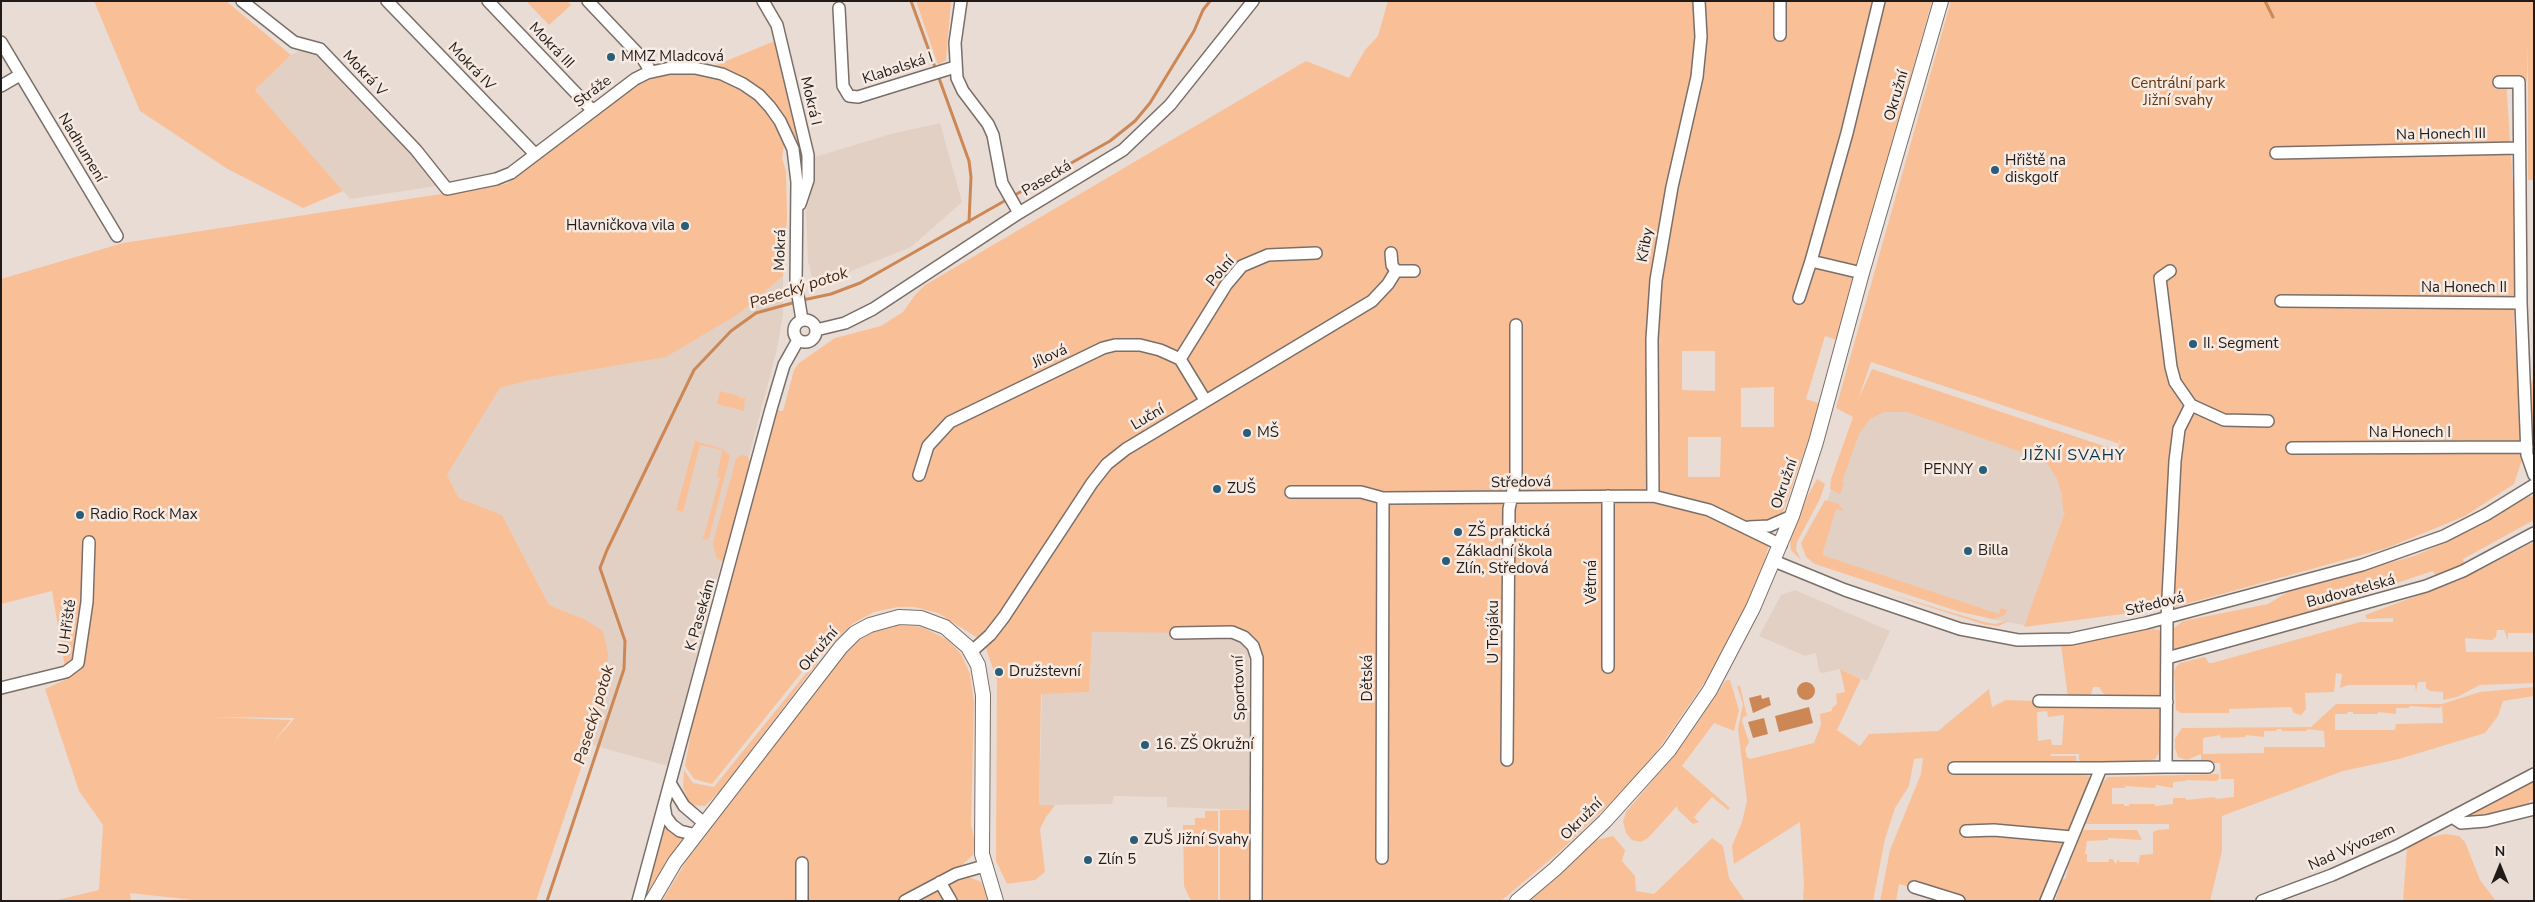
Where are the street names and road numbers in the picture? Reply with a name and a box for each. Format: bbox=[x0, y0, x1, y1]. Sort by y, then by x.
street label: Mokrá III bbox=[525, 19, 577, 73]
street label: Mokrá IV bbox=[444, 39, 498, 95]
street label: Mokrá V bbox=[338, 47, 390, 101]
street label: Klabalská I bbox=[860, 49, 936, 89]
street label: Okružní bbox=[1881, 69, 1913, 123]
street label: Stráže bbox=[571, 72, 615, 112]
street label: Mokrá I bbox=[796, 75, 824, 127]
street label: Nadhumení bbox=[53, 110, 109, 186]
street label: Na Honech III bbox=[2396, 125, 2486, 145]
street label: Pasecká bbox=[1019, 157, 1075, 201]
street label: Křiby bbox=[1634, 226, 1658, 264]
street label: Mokrá bbox=[771, 229, 791, 271]
street label: Polní bbox=[1203, 253, 1239, 291]
street label: Na Honech II bbox=[2421, 279, 2507, 297]
street label: Jílová bbox=[1030, 341, 1070, 373]
street label: Luční bbox=[1128, 401, 1168, 435]
street label: Na Honech I bbox=[2369, 424, 2451, 442]
street label: Okružní bbox=[1768, 457, 1802, 511]
street label: Středová bbox=[1491, 473, 1551, 493]
street label: Větrná bbox=[1583, 560, 1601, 604]
street label: Budovatelská bbox=[2305, 572, 2397, 612]
street label: K Pasekám bbox=[682, 577, 720, 653]
street label: Středová bbox=[2124, 589, 2186, 621]
street label: U Hřiště bbox=[55, 598, 81, 656]
street label: U Trojáku bbox=[1485, 600, 1503, 664]
street label: Okružní bbox=[795, 624, 843, 676]
street label: Sportovní bbox=[1230, 655, 1250, 721]
street label: Dětská bbox=[1359, 655, 1377, 701]
street label: Okružní bbox=[1557, 795, 1607, 845]
street label: Nad Vývozem bbox=[2306, 821, 2398, 875]

